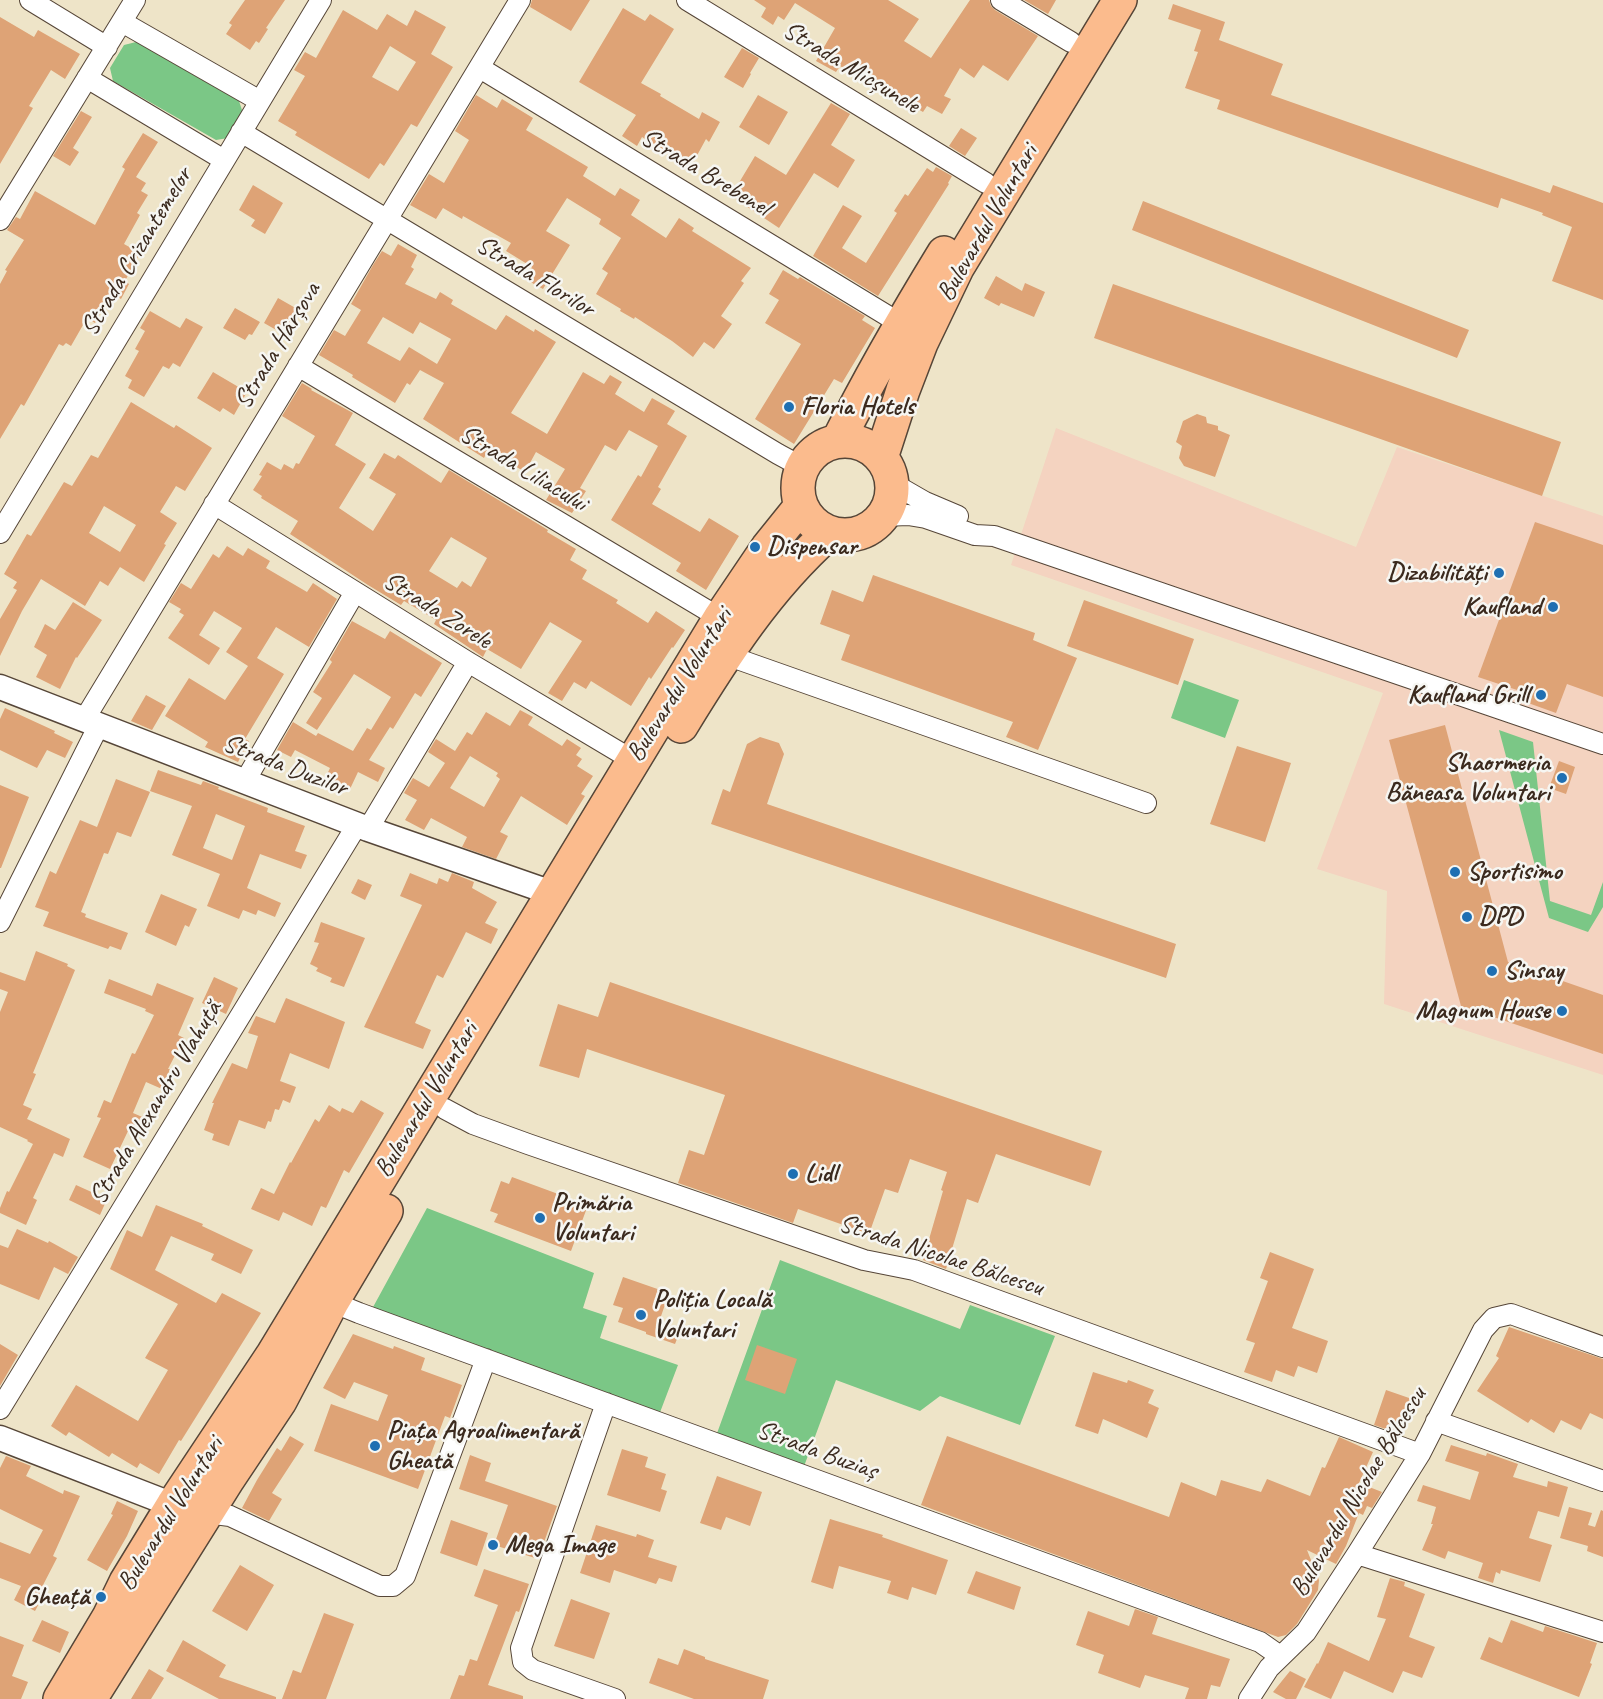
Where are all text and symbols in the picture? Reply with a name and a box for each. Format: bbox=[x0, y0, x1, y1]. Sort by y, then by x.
street label: Strada Micșunele bbox=[777, 15, 925, 121]
street label: Strada Brebenel bbox=[635, 122, 775, 224]
street label: Bulevardul Voluntari bbox=[931, 139, 1045, 307]
street label: Strada Crizantemelor bbox=[75, 162, 199, 342]
street label: Strada Florilor bbox=[470, 230, 600, 324]
street label: Strada Hârșova bbox=[228, 277, 328, 415]
place label: Floria Hotels bbox=[801, 391, 915, 423]
marker: Floria Hotels bbox=[782, 400, 796, 414]
street label: Strada Liliacului bbox=[454, 419, 592, 519]
place label: Dispensar bbox=[767, 531, 857, 563]
marker: Dispensar bbox=[748, 540, 762, 554]
place label: Dizabilități bbox=[1387, 557, 1487, 589]
street label: Strada Zorele bbox=[377, 565, 497, 657]
marker: Dizabilități bbox=[1492, 566, 1506, 580]
place label: Kaufland bbox=[1462, 591, 1541, 623]
marker: Kaufland bbox=[1546, 600, 1560, 614]
street label: Bulevardul Voluntari bbox=[620, 602, 740, 768]
place label: Kaufland Grill bbox=[1407, 679, 1529, 711]
marker: Kaufland Grill bbox=[1534, 688, 1548, 702]
street label: Strada Duzilor bbox=[218, 728, 352, 804]
place label: Shaormeria Băneasa Voluntari bbox=[1386, 747, 1550, 808]
marker: Shaormeria Băneasa Voluntari bbox=[1555, 771, 1569, 785]
place label: Sportisimo bbox=[1467, 856, 1562, 888]
marker: Sportisimo bbox=[1448, 865, 1462, 879]
place label: DPD bbox=[1479, 901, 1522, 933]
marker: DPD bbox=[1460, 910, 1474, 924]
place label: Sinsay bbox=[1504, 955, 1563, 987]
marker: Sinsay bbox=[1485, 964, 1499, 978]
place label: Magnum House bbox=[1416, 995, 1550, 1027]
street label: Strada Alexandru Vlahuță bbox=[83, 996, 229, 1210]
marker: Magnum House bbox=[1555, 1004, 1569, 1018]
street label: Bulevardul Voluntari bbox=[368, 1017, 486, 1183]
place label: Lidl bbox=[805, 1158, 837, 1190]
marker: Lidl bbox=[786, 1167, 800, 1181]
place label: Primăria Voluntari bbox=[552, 1187, 634, 1248]
street label: Strada Nicolae Bălcescu bbox=[835, 1208, 1047, 1304]
marker: Primăria Voluntari bbox=[533, 1211, 547, 1225]
place label: Poliția Locală Voluntari bbox=[653, 1284, 771, 1346]
marker: Poliția Locală Voluntari bbox=[634, 1308, 648, 1322]
street label: Bulevardul Nicolae Bălcescu bbox=[1284, 1382, 1434, 1602]
place label: Piața Agroalimentară Gheată bbox=[387, 1415, 579, 1476]
street label: Strada Buziaș bbox=[753, 1415, 881, 1487]
street label: Bulevardul Voluntari bbox=[111, 1431, 231, 1597]
marker: Piața Agroalimentară Gheată bbox=[368, 1439, 382, 1453]
place label: Mega Image bbox=[505, 1529, 614, 1561]
marker: Mega Image bbox=[486, 1538, 500, 1552]
place label: Gheață bbox=[24, 1581, 89, 1613]
marker: Gheață bbox=[94, 1590, 108, 1604]

